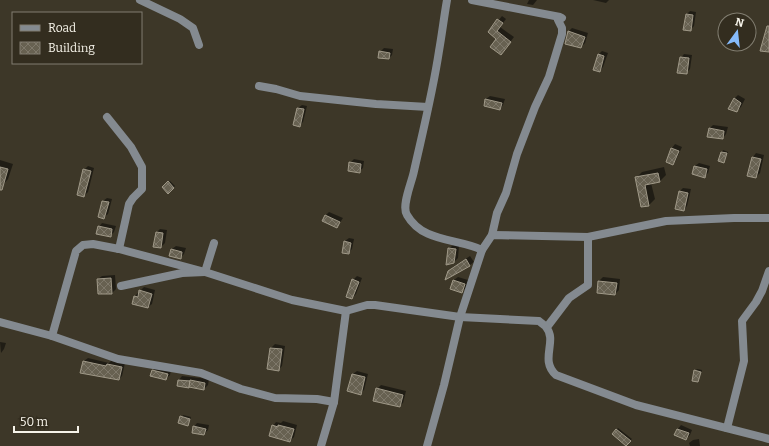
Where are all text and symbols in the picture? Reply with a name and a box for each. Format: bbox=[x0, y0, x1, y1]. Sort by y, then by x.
legend bbox=[12, 12, 142, 64]
north arrow bbox=[717, 12, 757, 52]
text: N bbox=[734, 15, 746, 30]
text: Road bbox=[48, 21, 76, 35]
text: Building bbox=[48, 41, 95, 55]
scale bar bbox=[14, 408, 78, 434]
text: 50 m bbox=[20, 415, 49, 429]

